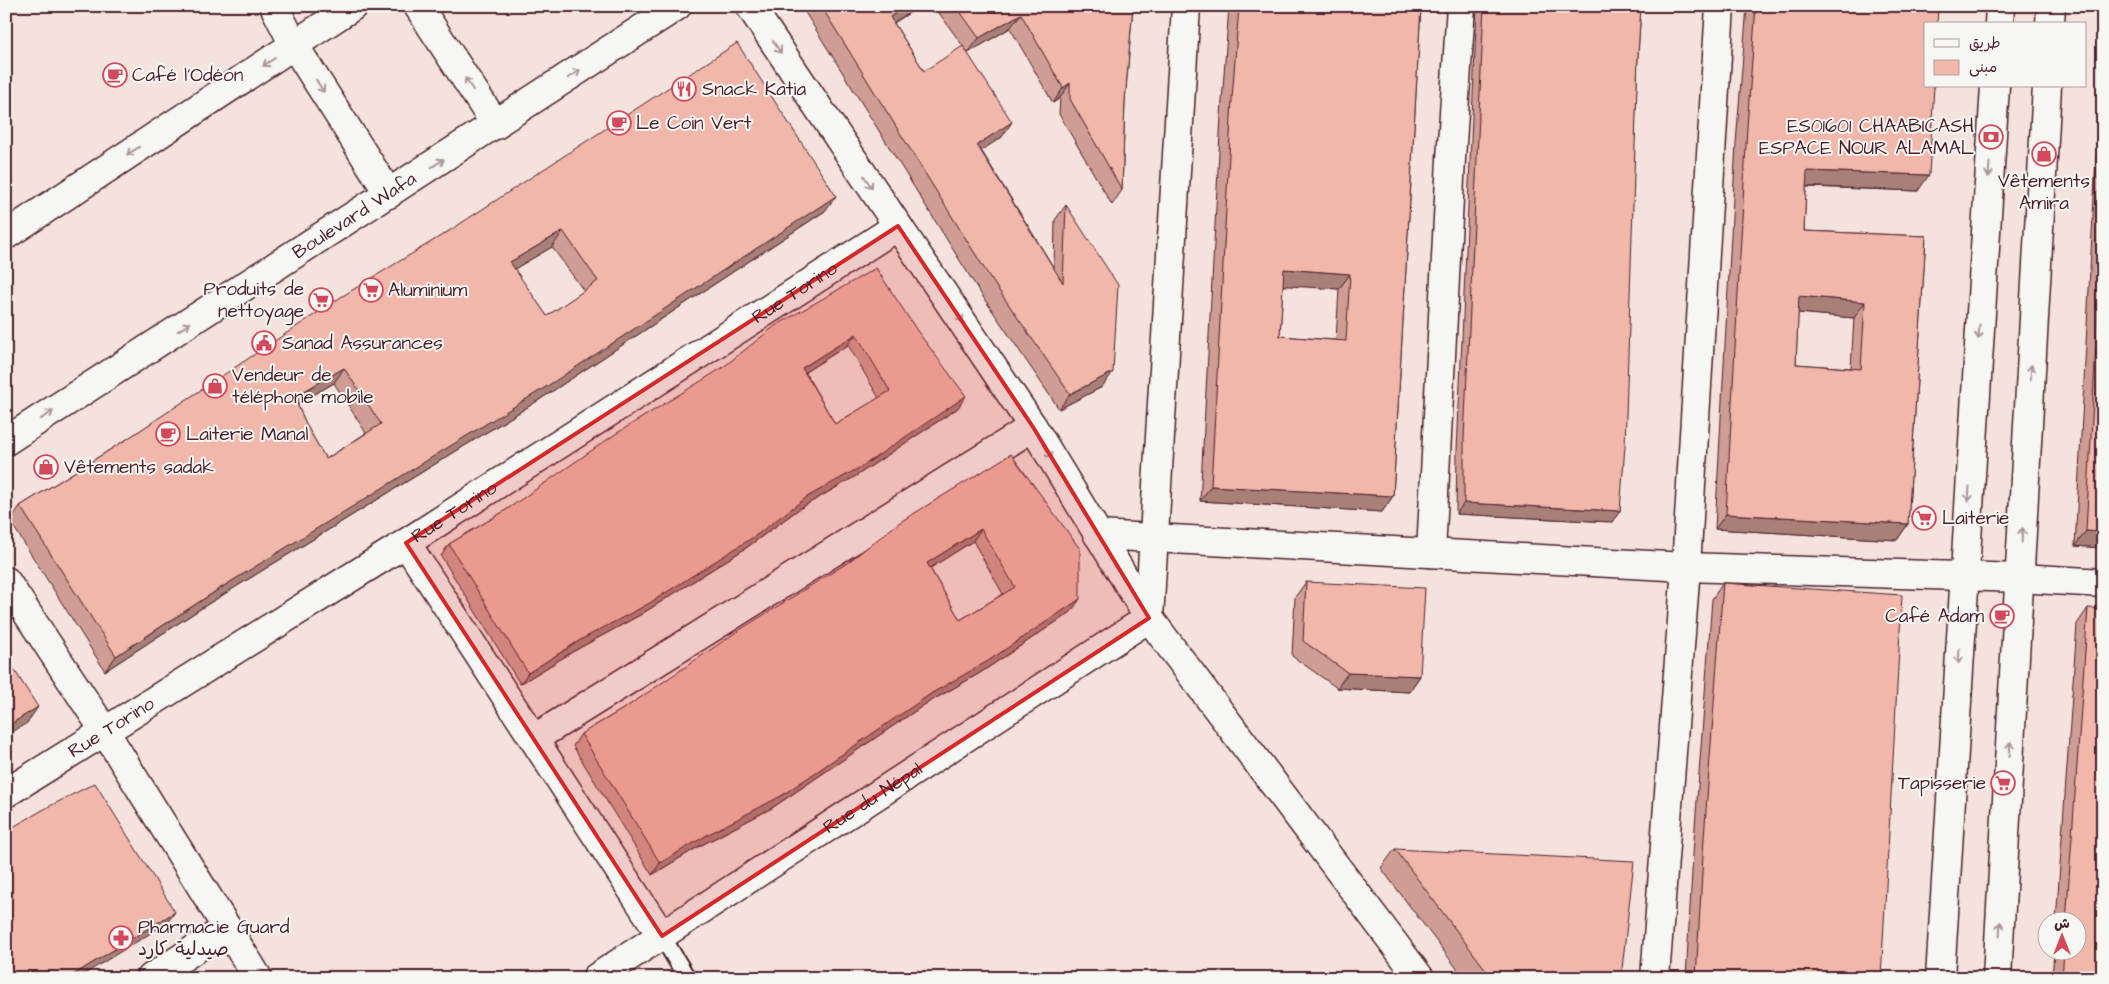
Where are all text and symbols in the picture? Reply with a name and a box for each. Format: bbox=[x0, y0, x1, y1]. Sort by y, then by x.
legend bbox=[1924, 22, 2086, 88]
text: طريق bbox=[1969, 33, 2001, 54]
one-way arrow bbox=[773, 39, 783, 53]
one-way arrow bbox=[262, 57, 276, 67]
text: مبنى bbox=[1969, 57, 1997, 78]
cafe icon: Café l'Odéon bbox=[102, 62, 128, 88]
place label: Café l'Odéon bbox=[132, 62, 243, 89]
one-way arrow bbox=[567, 69, 581, 79]
restaurant icon: Snack Katia bbox=[671, 76, 697, 102]
place label: Snack Katia bbox=[702, 76, 806, 103]
one-way arrow bbox=[464, 78, 474, 92]
one-way arrow bbox=[315, 79, 326, 93]
cafe icon: Le Coin Vert bbox=[606, 110, 632, 136]
place label: Le Coin Vert bbox=[636, 110, 752, 137]
place label: ES01601 CHAABICASH ESPACE NOUR ALAMAL bbox=[1759, 113, 1974, 162]
bank icon: ES01601 CHAABICASH ESPACE NOUR ALAMAL bbox=[1978, 124, 2004, 150]
shop icon: Vêtements Amira bbox=[2031, 141, 2057, 167]
one-way arrow bbox=[126, 146, 140, 156]
one-way arrow bbox=[430, 157, 444, 167]
one-way arrow bbox=[1985, 162, 1994, 178]
street label: Boulevard Wafa bbox=[287, 165, 422, 265]
place label: Vêtements Amira bbox=[1998, 168, 2090, 217]
one-way arrow bbox=[863, 174, 873, 188]
street label: Rue Torino bbox=[746, 255, 843, 330]
place label: Produits de nettoyage bbox=[204, 276, 304, 326]
supermarket icon: Aluminium bbox=[358, 277, 384, 303]
place label: Aluminium bbox=[388, 277, 467, 304]
supermarket icon: Produits de nettoyage bbox=[308, 287, 334, 313]
one-way arrow bbox=[954, 309, 964, 323]
one-way arrow bbox=[176, 322, 190, 332]
one-way arrow bbox=[1975, 324, 1984, 340]
public building icon: Sanad Assurances bbox=[251, 330, 277, 356]
place label: Sanad Assurances bbox=[282, 330, 443, 357]
place label: Vendeur de téléphone mobile bbox=[232, 362, 374, 411]
one-way arrow bbox=[2027, 365, 2036, 381]
shop icon: Vendeur de téléphone mobile bbox=[202, 373, 228, 399]
one-way arrow bbox=[40, 410, 54, 420]
cafe icon: Laiterie Manal bbox=[155, 421, 181, 447]
place label: Laiterie Manal bbox=[186, 421, 308, 448]
one-way arrow bbox=[1044, 445, 1054, 459]
shop icon: Vêtements sadak bbox=[33, 454, 59, 480]
place label: Vêtements sadak bbox=[64, 454, 214, 481]
street label: Rue Torino bbox=[406, 474, 503, 550]
one-way arrow bbox=[1964, 486, 1973, 502]
supermarket icon: Laiterie bbox=[1911, 505, 1937, 531]
place label: Laiterie bbox=[1942, 505, 2009, 532]
one-way arrow bbox=[2018, 527, 2027, 543]
place label: Café Adam bbox=[1885, 603, 1984, 630]
cafe icon: Café Adam bbox=[1989, 603, 2015, 629]
one-way arrow bbox=[1955, 648, 1964, 664]
street label: Rue Torino bbox=[63, 690, 160, 764]
one-way arrow bbox=[2006, 742, 2015, 758]
street label: Rue du Népal bbox=[818, 756, 928, 840]
place label: Tapisserie bbox=[1898, 770, 1986, 797]
supermarket icon: Tapisserie bbox=[1990, 770, 2016, 796]
north arrow bbox=[2036, 912, 2086, 962]
place label: Pharmacie Guard صيدلية كارد bbox=[138, 914, 290, 963]
text: ش bbox=[2054, 914, 2070, 934]
one-way arrow bbox=[1996, 921, 2005, 937]
pharmacy icon: Pharmacie Guard صيدلية كارد bbox=[108, 925, 134, 951]

